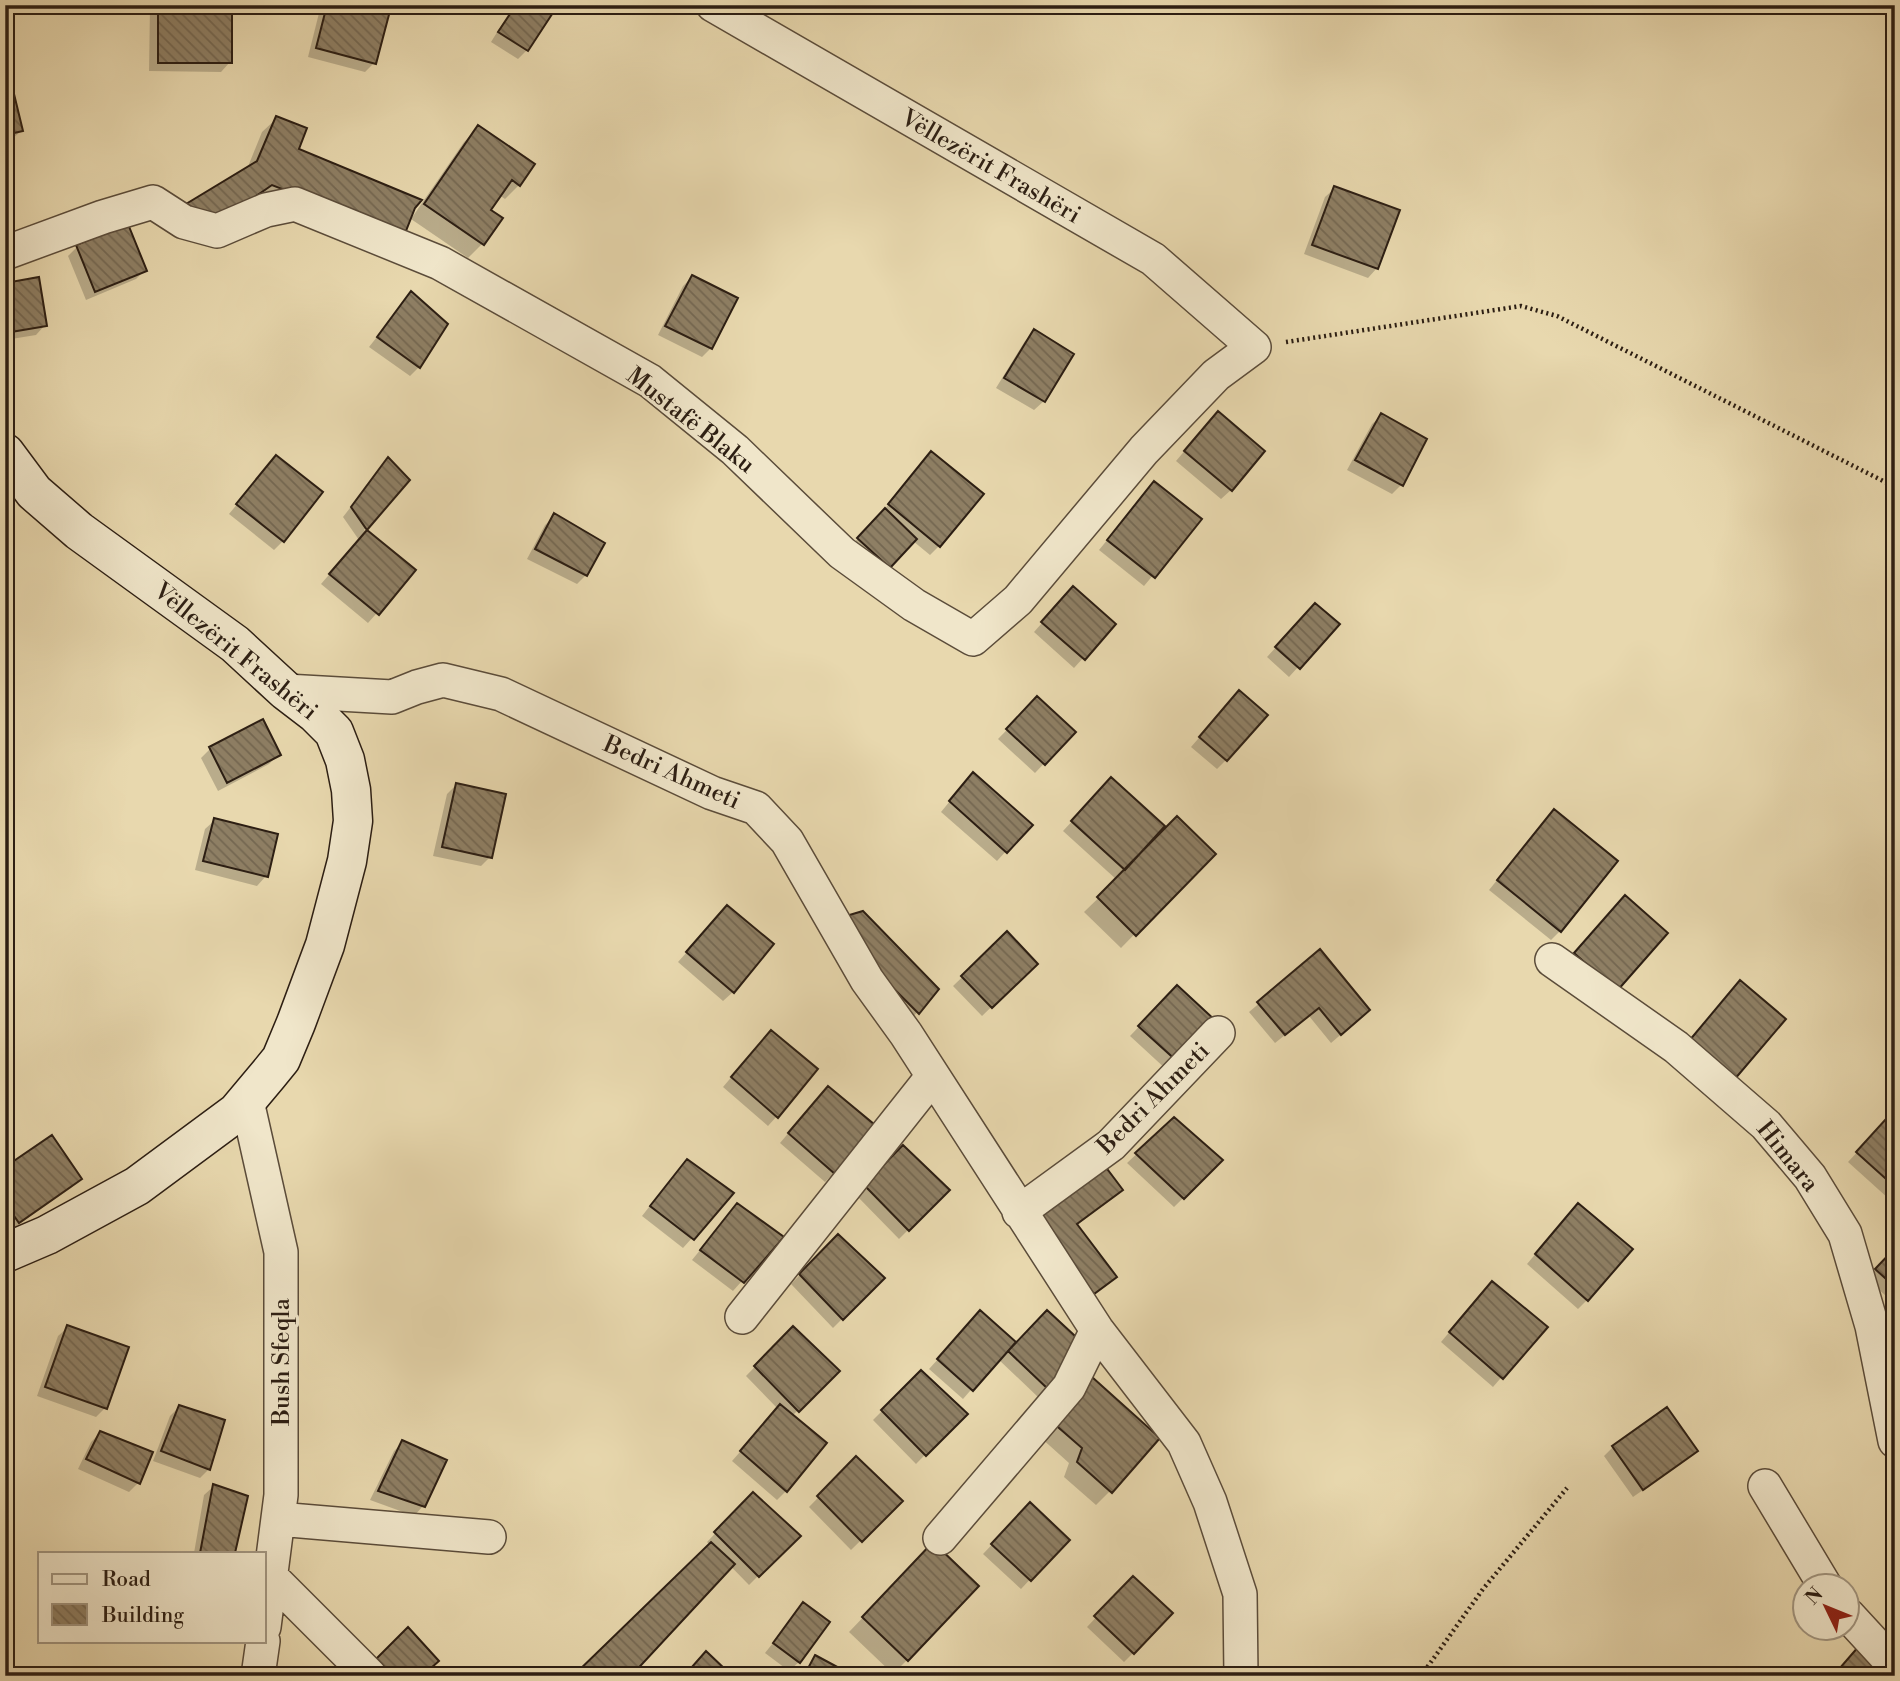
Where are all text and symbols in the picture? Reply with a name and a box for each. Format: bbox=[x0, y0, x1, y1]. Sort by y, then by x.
street label: Vëllezërit Frashëri bbox=[894, 103, 1086, 231]
street label: Mustafë Blaku bbox=[620, 361, 761, 480]
street label: Vëllezërit Frashëri bbox=[146, 576, 324, 727]
street label: Bedri Ahmeti bbox=[598, 729, 745, 816]
street label: Bedri Ahmeti bbox=[1091, 1036, 1216, 1162]
street label: Himara bbox=[1750, 1115, 1825, 1199]
street label: Bush Sfeqla bbox=[267, 1297, 297, 1427]
legend bbox=[38, 1552, 266, 1642]
text: Road bbox=[102, 1567, 151, 1593]
north arrow bbox=[1792, 1572, 1862, 1642]
text: N bbox=[1800, 1582, 1828, 1610]
text: Building bbox=[101, 1603, 184, 1629]

